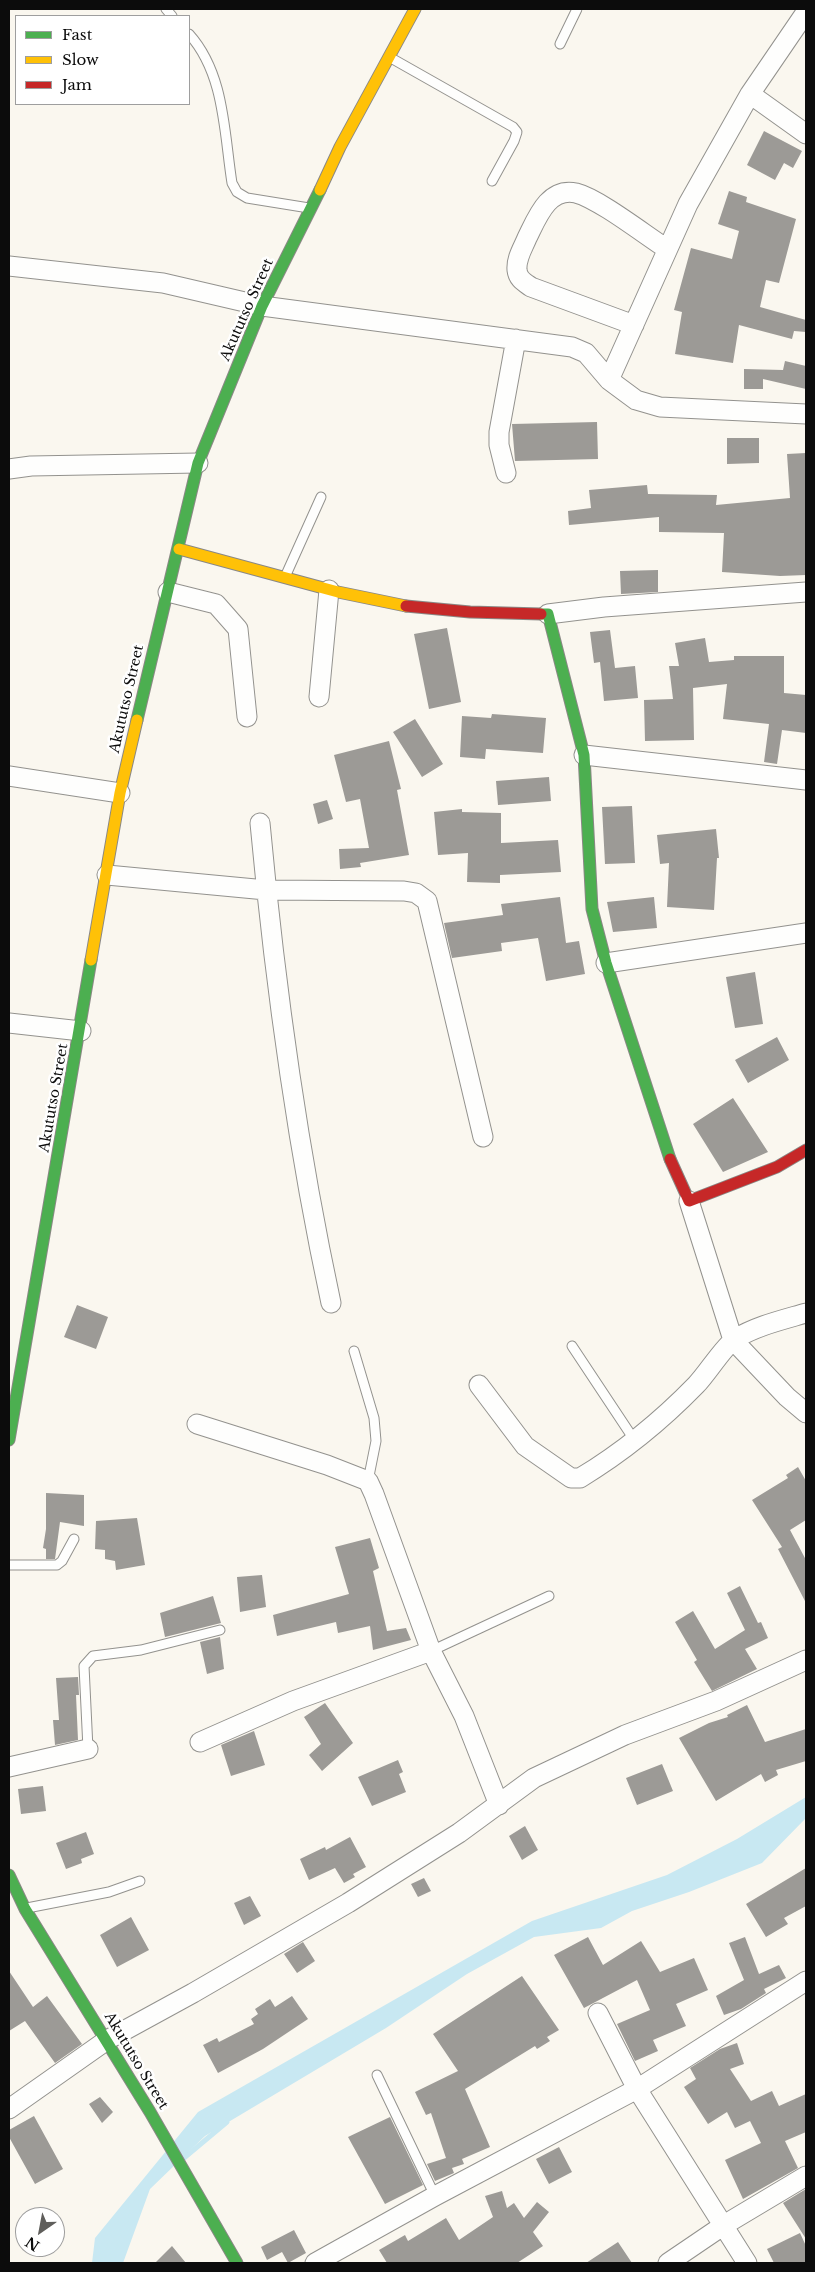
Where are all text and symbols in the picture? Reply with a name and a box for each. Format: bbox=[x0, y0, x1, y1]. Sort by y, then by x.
legend bbox=[15, 15, 190, 105]
text: Fast bbox=[62, 25, 92, 44]
text: Slow bbox=[62, 50, 99, 69]
text: Jam bbox=[62, 75, 92, 94]
street label: Akututso Street bbox=[217, 256, 277, 364]
street label: Akututso Street bbox=[106, 643, 148, 755]
street label: Akututso Street bbox=[36, 1042, 72, 1154]
street label: Akututso Street bbox=[100, 2009, 172, 2113]
north arrow bbox=[15, 2207, 65, 2257]
text: N bbox=[22, 2233, 43, 2255]

